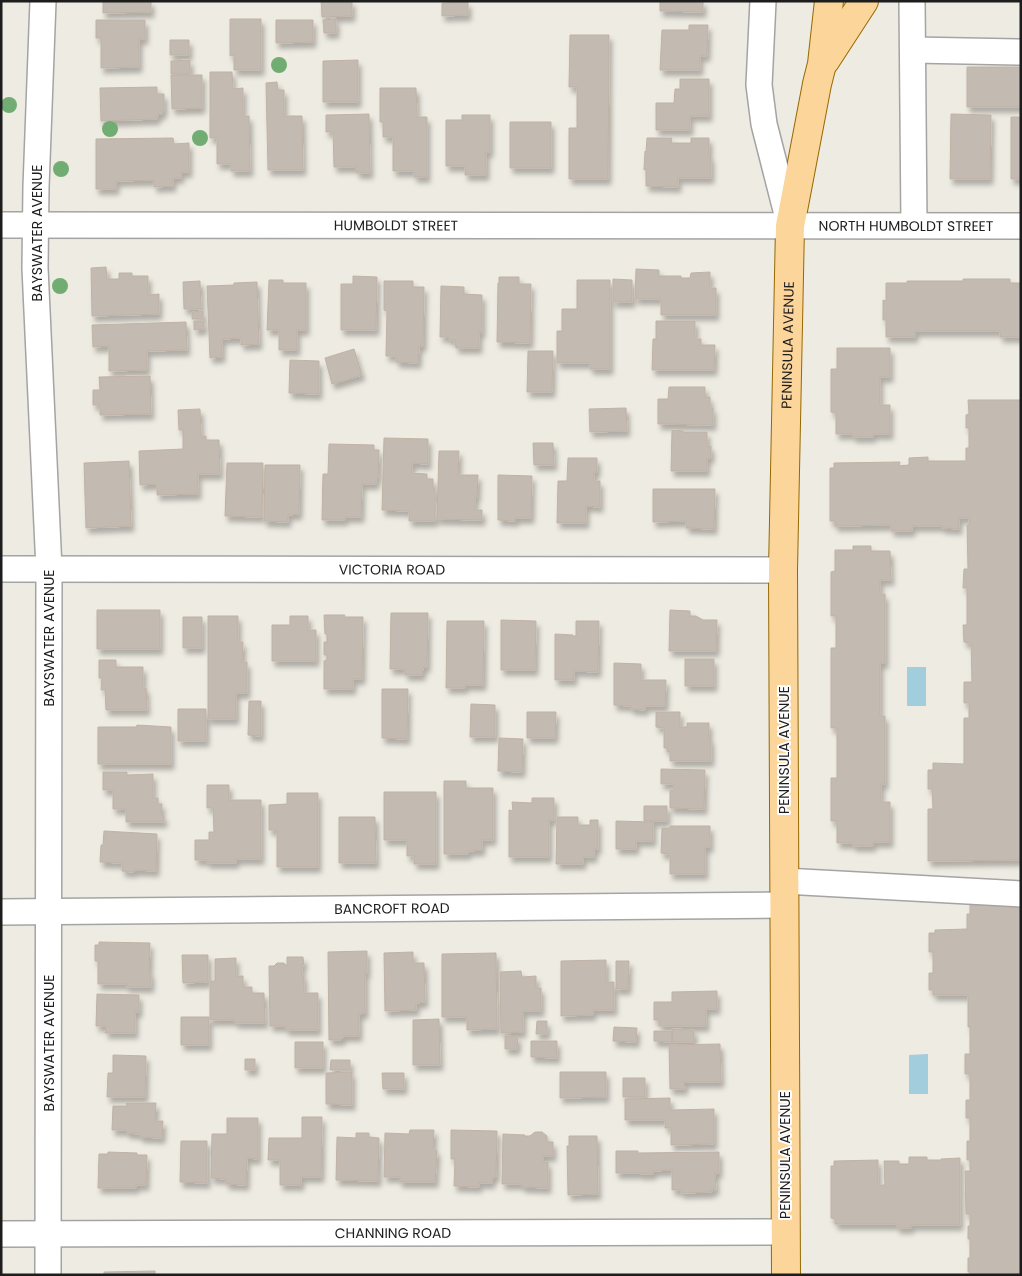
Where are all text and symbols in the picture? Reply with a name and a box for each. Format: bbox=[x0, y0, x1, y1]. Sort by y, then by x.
street label: BAYSWATER AVENUE bbox=[27, 164, 47, 302]
street label: HUMBOLDT STREET bbox=[334, 215, 459, 235]
street label: NORTH HUMBOLDT STREET bbox=[819, 216, 994, 236]
street label: PENINSULA AVENUE bbox=[776, 281, 799, 409]
street label: VICTORIA ROAD bbox=[339, 559, 445, 580]
street label: BAYSWATER AVENUE bbox=[39, 569, 59, 707]
street label: PENINSULA AVENUE bbox=[774, 686, 794, 814]
street label: BANCROFT ROAD bbox=[334, 898, 450, 919]
street label: BAYSWATER AVENUE bbox=[39, 974, 59, 1112]
street label: PENINSULA AVENUE bbox=[775, 1091, 795, 1219]
street label: CHANNING ROAD bbox=[335, 1223, 451, 1243]

